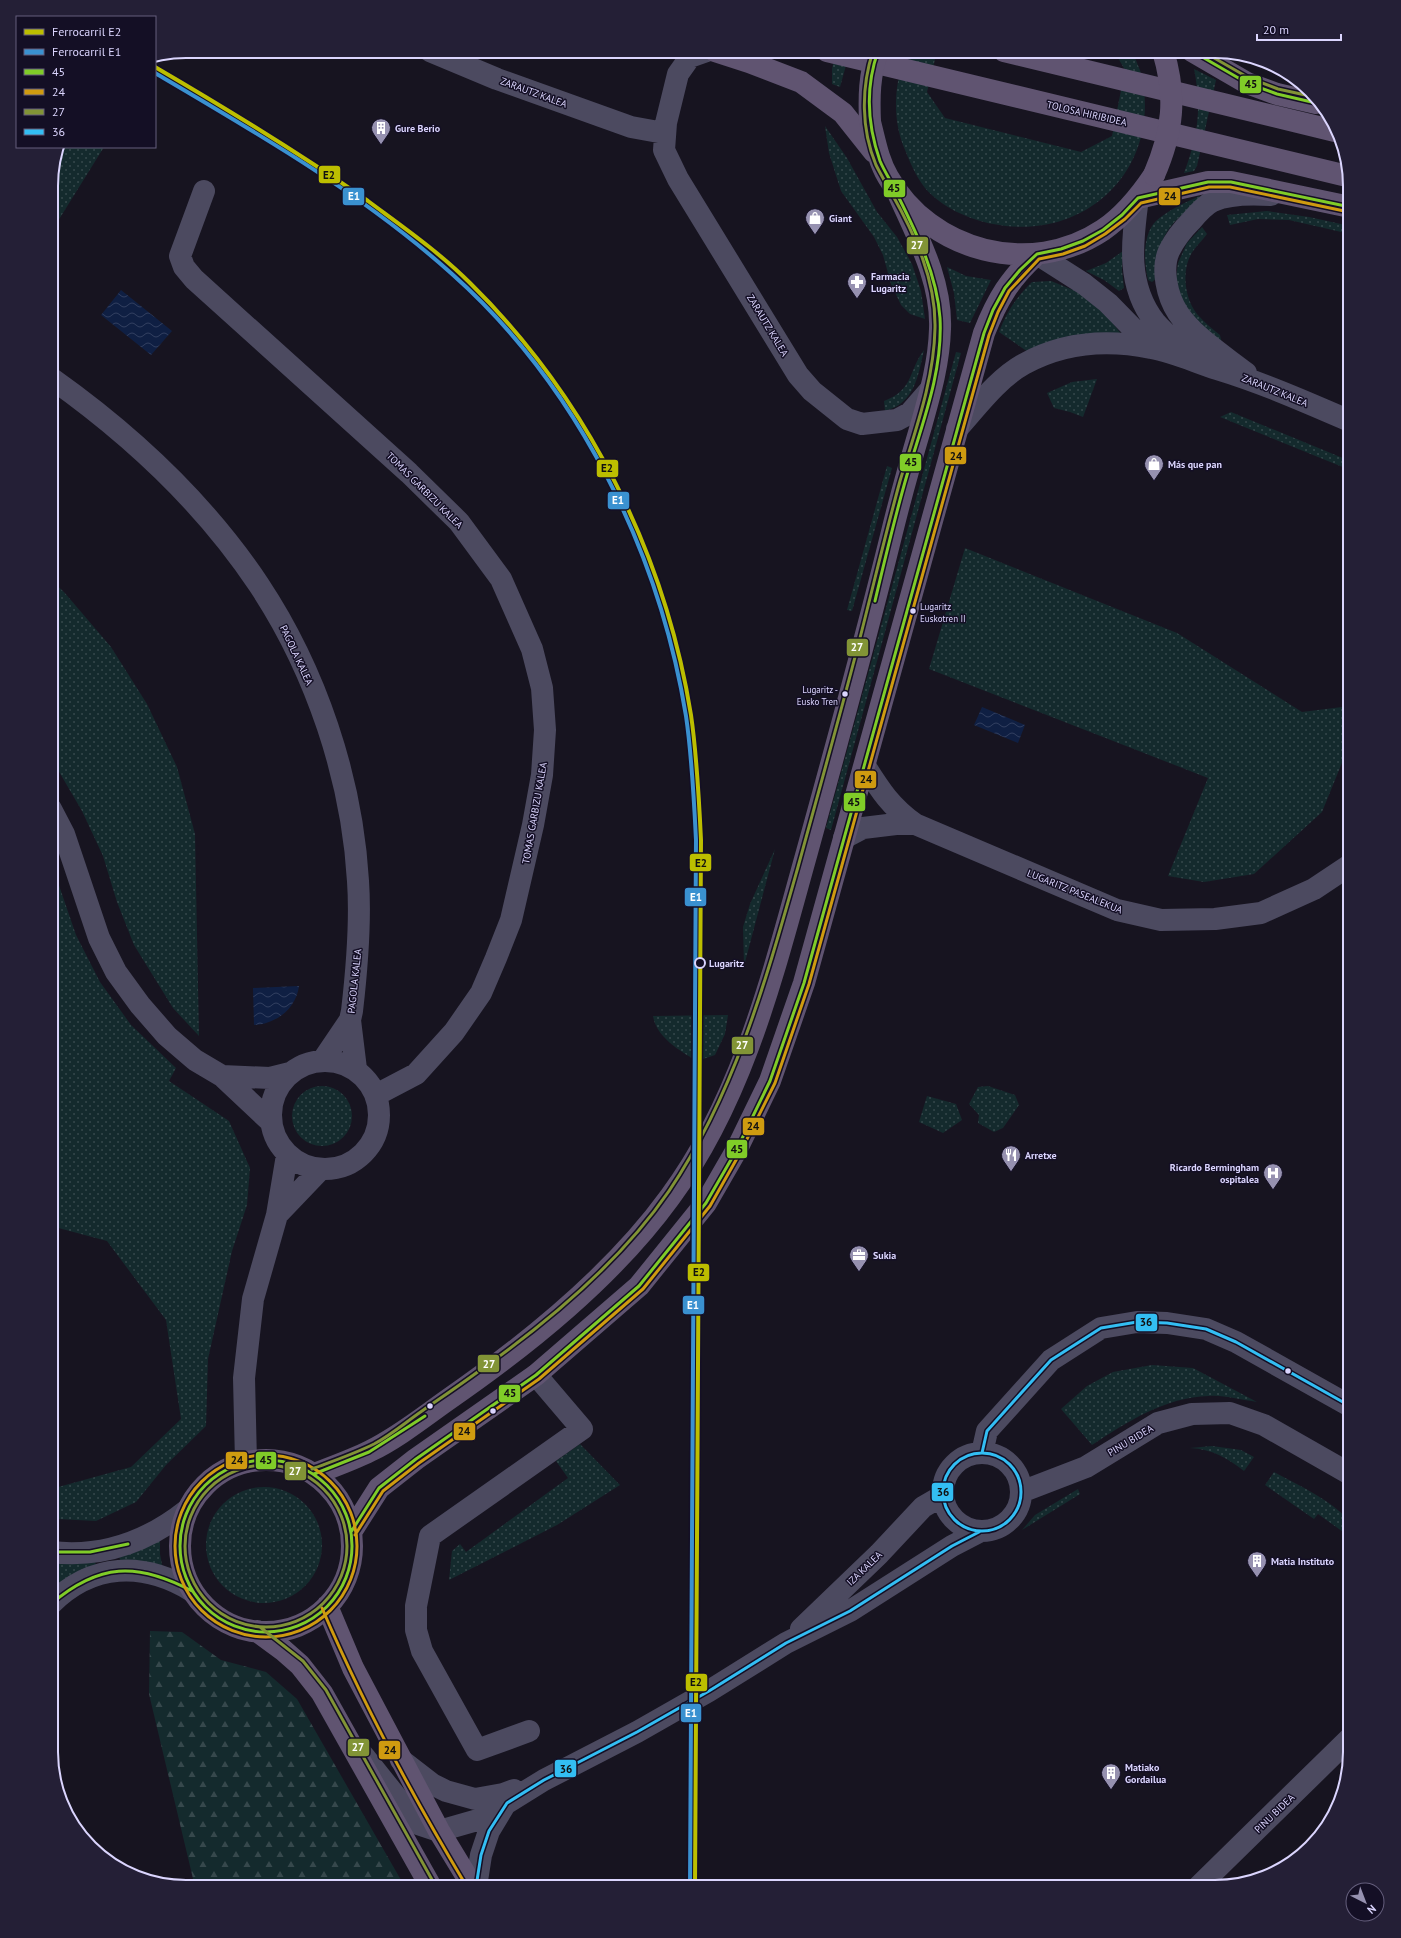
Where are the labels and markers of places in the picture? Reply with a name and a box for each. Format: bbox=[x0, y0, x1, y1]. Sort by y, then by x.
building icon: Gure Berio bbox=[370, 117, 392, 145]
place label: Gure Berio bbox=[395, 122, 441, 135]
shop icon: Giant bbox=[804, 207, 826, 235]
place label: Giant bbox=[829, 212, 852, 225]
place label: Farmacia Lugaritz bbox=[871, 270, 910, 295]
pharmacy icon: Farmacia Lugaritz bbox=[846, 271, 868, 299]
shop icon: Más que pan bbox=[1143, 453, 1165, 481]
place label: Más que pan bbox=[1168, 458, 1222, 471]
place label: Lugaritz Euskotren II bbox=[920, 601, 966, 624]
marker: Lugaritz Euskotren II bbox=[908, 606, 918, 616]
place label: Lugaritz - Eusko Tren bbox=[797, 684, 838, 707]
marker: Lugaritz - Eusko Tren bbox=[840, 689, 850, 699]
marker: Lugaritz bbox=[694, 957, 706, 969]
place label: Lugaritz bbox=[709, 957, 745, 970]
restaurant icon: Arretxe bbox=[1000, 1144, 1022, 1172]
place label: Arretxe bbox=[1025, 1149, 1057, 1162]
place label: Ricardo Bermingham ospitalea bbox=[1170, 1161, 1259, 1186]
hospital icon: Ricardo Bermingham ospitalea bbox=[1262, 1162, 1284, 1190]
office icon: Sukia bbox=[848, 1244, 870, 1272]
place label: Sukia bbox=[873, 1249, 896, 1262]
unlabelled marker bbox=[1283, 1366, 1293, 1376]
unlabelled marker bbox=[425, 1401, 435, 1411]
unlabelled marker bbox=[488, 1406, 498, 1416]
building icon: Matia Instituto bbox=[1246, 1550, 1268, 1578]
place label: Matia Instituto bbox=[1271, 1555, 1335, 1568]
place label: Matiako Gordailua bbox=[1125, 1761, 1166, 1786]
building icon: Matiako Gordailua bbox=[1100, 1762, 1122, 1790]

